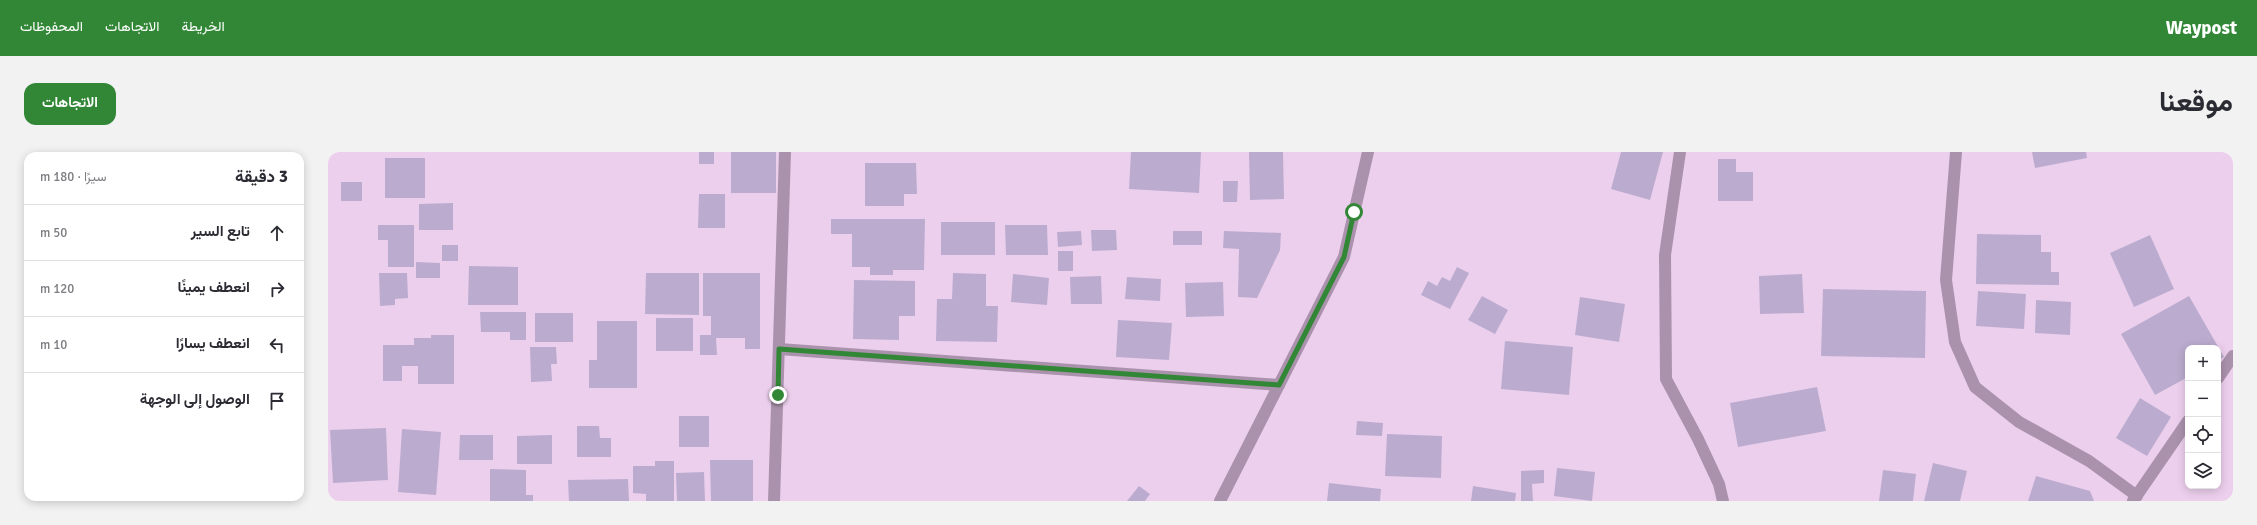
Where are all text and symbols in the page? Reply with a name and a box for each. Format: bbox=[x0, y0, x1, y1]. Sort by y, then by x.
text: Waypost bbox=[2166, 16, 2237, 40]
text: المحفوظات bbox=[20, 18, 83, 35]
text: الاتجاهات bbox=[105, 18, 159, 35]
text: الخريطة bbox=[181, 18, 225, 35]
button: الاتجاهات bbox=[24, 83, 116, 125]
text: موقعنا bbox=[2159, 85, 2233, 119]
text: 3 دقيقة bbox=[235, 166, 288, 187]
text: سيرًا · 180 m bbox=[40, 169, 107, 185]
route start bbox=[1345, 203, 1363, 221]
text: تابع السير bbox=[191, 222, 250, 240]
icon: ahead bbox=[266, 222, 288, 244]
text: 50 m bbox=[40, 225, 67, 241]
text: انعطف يمينًا bbox=[178, 278, 250, 296]
icon: right bbox=[266, 278, 288, 300]
text: 120 m bbox=[40, 281, 74, 297]
text: انعطف يسارًا bbox=[176, 334, 250, 352]
icon: left bbox=[266, 334, 288, 356]
text: 10 m bbox=[40, 337, 67, 353]
map controls bbox=[2185, 345, 2221, 489]
button: + bbox=[2185, 345, 2221, 381]
button: − bbox=[2185, 381, 2221, 417]
route end bbox=[769, 386, 787, 404]
text: الوصول إلى الوجهة bbox=[140, 390, 250, 408]
icon: arrive bbox=[266, 390, 288, 412]
button: locate bbox=[2185, 417, 2221, 453]
button: layers bbox=[2185, 453, 2221, 489]

